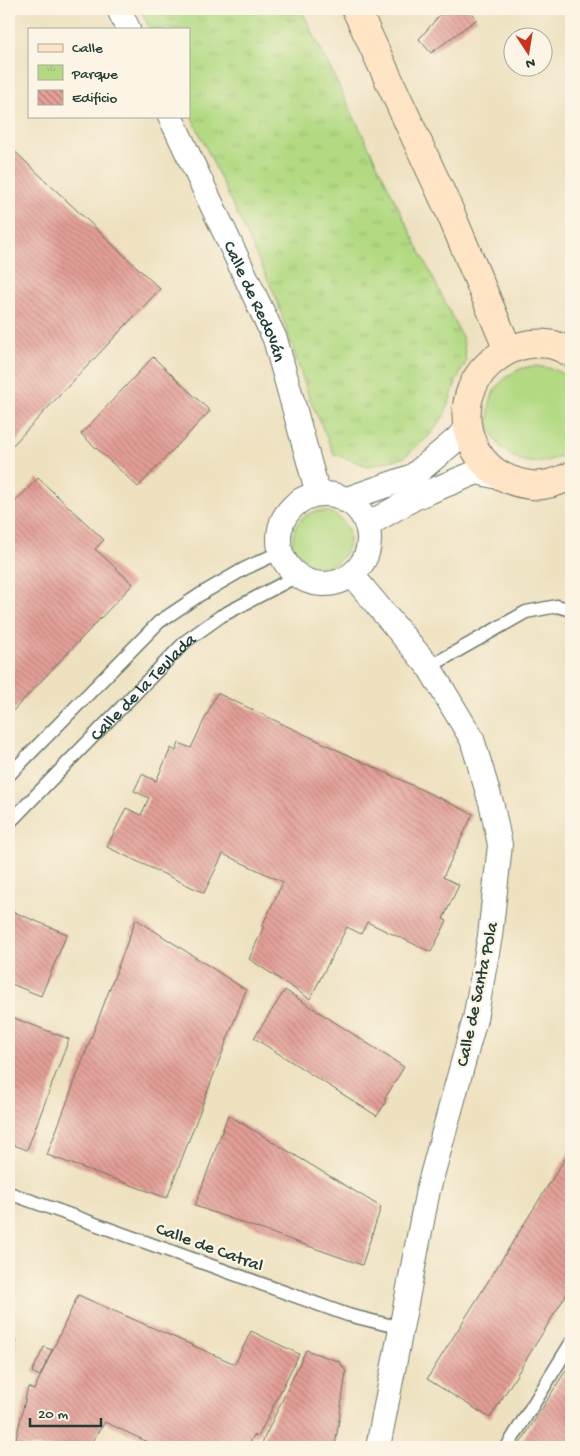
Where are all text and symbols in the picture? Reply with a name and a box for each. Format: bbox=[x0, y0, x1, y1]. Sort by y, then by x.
legend bbox=[28, 28, 190, 118]
north arrow bbox=[502, 28, 552, 78]
text: Calle bbox=[72, 40, 103, 58]
text: N bbox=[524, 53, 536, 72]
text: Parque bbox=[71, 66, 118, 84]
text: Edificio bbox=[72, 90, 118, 108]
street label: Calle de Redován bbox=[217, 238, 289, 365]
street label: Calle de la Teulada bbox=[87, 629, 201, 746]
street label: Calle de Santa Pola bbox=[453, 919, 504, 1069]
street label: Calle de Catral bbox=[153, 1219, 266, 1278]
scale bar bbox=[30, 1396, 101, 1428]
text: 20 m bbox=[38, 1406, 68, 1424]

